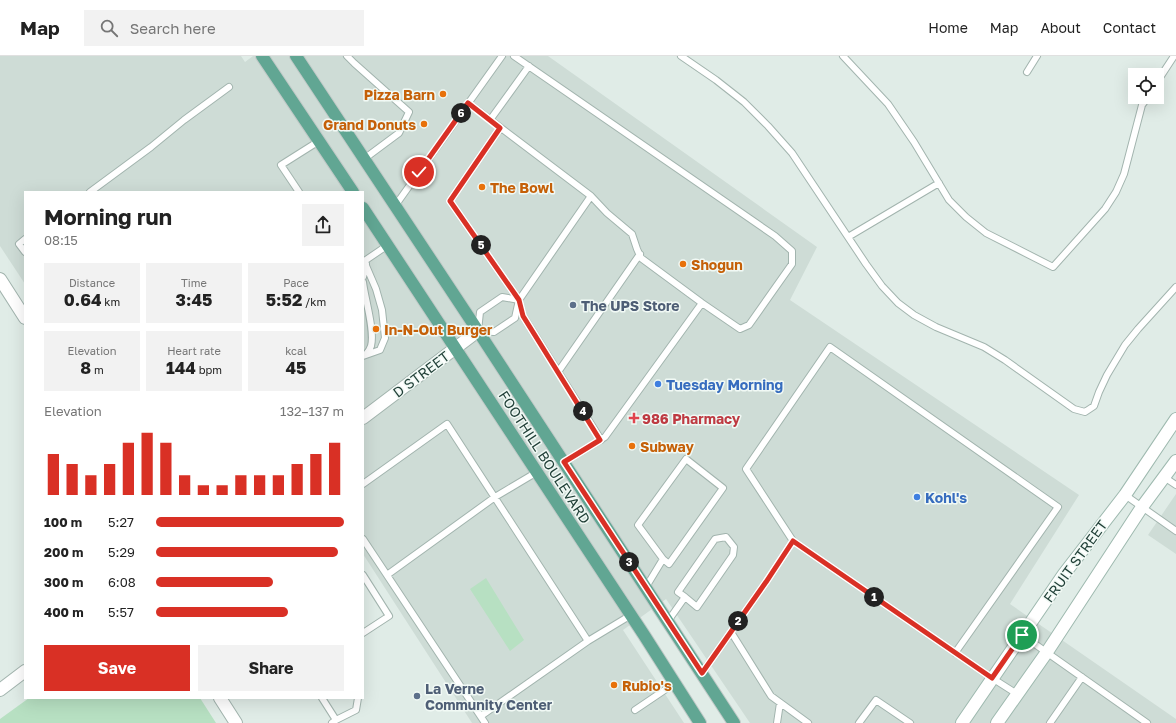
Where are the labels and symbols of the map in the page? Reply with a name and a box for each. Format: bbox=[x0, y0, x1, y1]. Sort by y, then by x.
place label: Pizza Barn bbox=[364, 86, 435, 103]
marker: Pizza Barn bbox=[438, 89, 448, 99]
pin: 6 bbox=[451, 103, 471, 123]
place label: Grand Donuts bbox=[323, 116, 416, 133]
marker: Grand Donuts bbox=[419, 119, 429, 129]
pin bbox=[402, 155, 436, 189]
place label: The Bowl bbox=[490, 179, 554, 196]
marker: The Bowl bbox=[477, 182, 487, 192]
pin: 5 bbox=[471, 235, 491, 255]
place label: Shogun bbox=[691, 256, 743, 273]
marker: Shogun bbox=[678, 259, 688, 269]
place label: The UPS Store bbox=[581, 297, 680, 314]
marker: The UPS Store bbox=[568, 300, 578, 310]
place label: In-N-Out Burger bbox=[384, 321, 493, 338]
marker: In-N-Out Burger bbox=[371, 324, 381, 334]
street label: D STREET bbox=[389, 347, 453, 401]
place label: Tuesday Morning bbox=[666, 376, 783, 393]
marker: Tuesday Morning bbox=[653, 379, 663, 389]
street label: FOOTHILL BOULEVARD bbox=[496, 387, 594, 527]
pin: 4 bbox=[573, 401, 593, 421]
place label: 986 Pharmacy bbox=[642, 410, 741, 427]
marker: 986 Pharmacy bbox=[629, 413, 639, 423]
place label: Subway bbox=[640, 438, 694, 455]
marker: Subway bbox=[627, 441, 637, 451]
place label: Kohl's bbox=[925, 489, 967, 506]
marker: Kohl's bbox=[912, 492, 922, 502]
street label: FRUIT STREET bbox=[1039, 516, 1111, 605]
pin: 3 bbox=[619, 552, 639, 572]
pin: 1 bbox=[864, 587, 884, 607]
pin: 2 bbox=[728, 611, 748, 631]
pin bbox=[1005, 618, 1039, 652]
place label: Rubio's bbox=[622, 677, 672, 694]
place label: La Verne Community Center bbox=[425, 680, 553, 713]
marker: Rubio's bbox=[609, 680, 619, 690]
marker: La Verne Community Center bbox=[412, 691, 422, 701]

